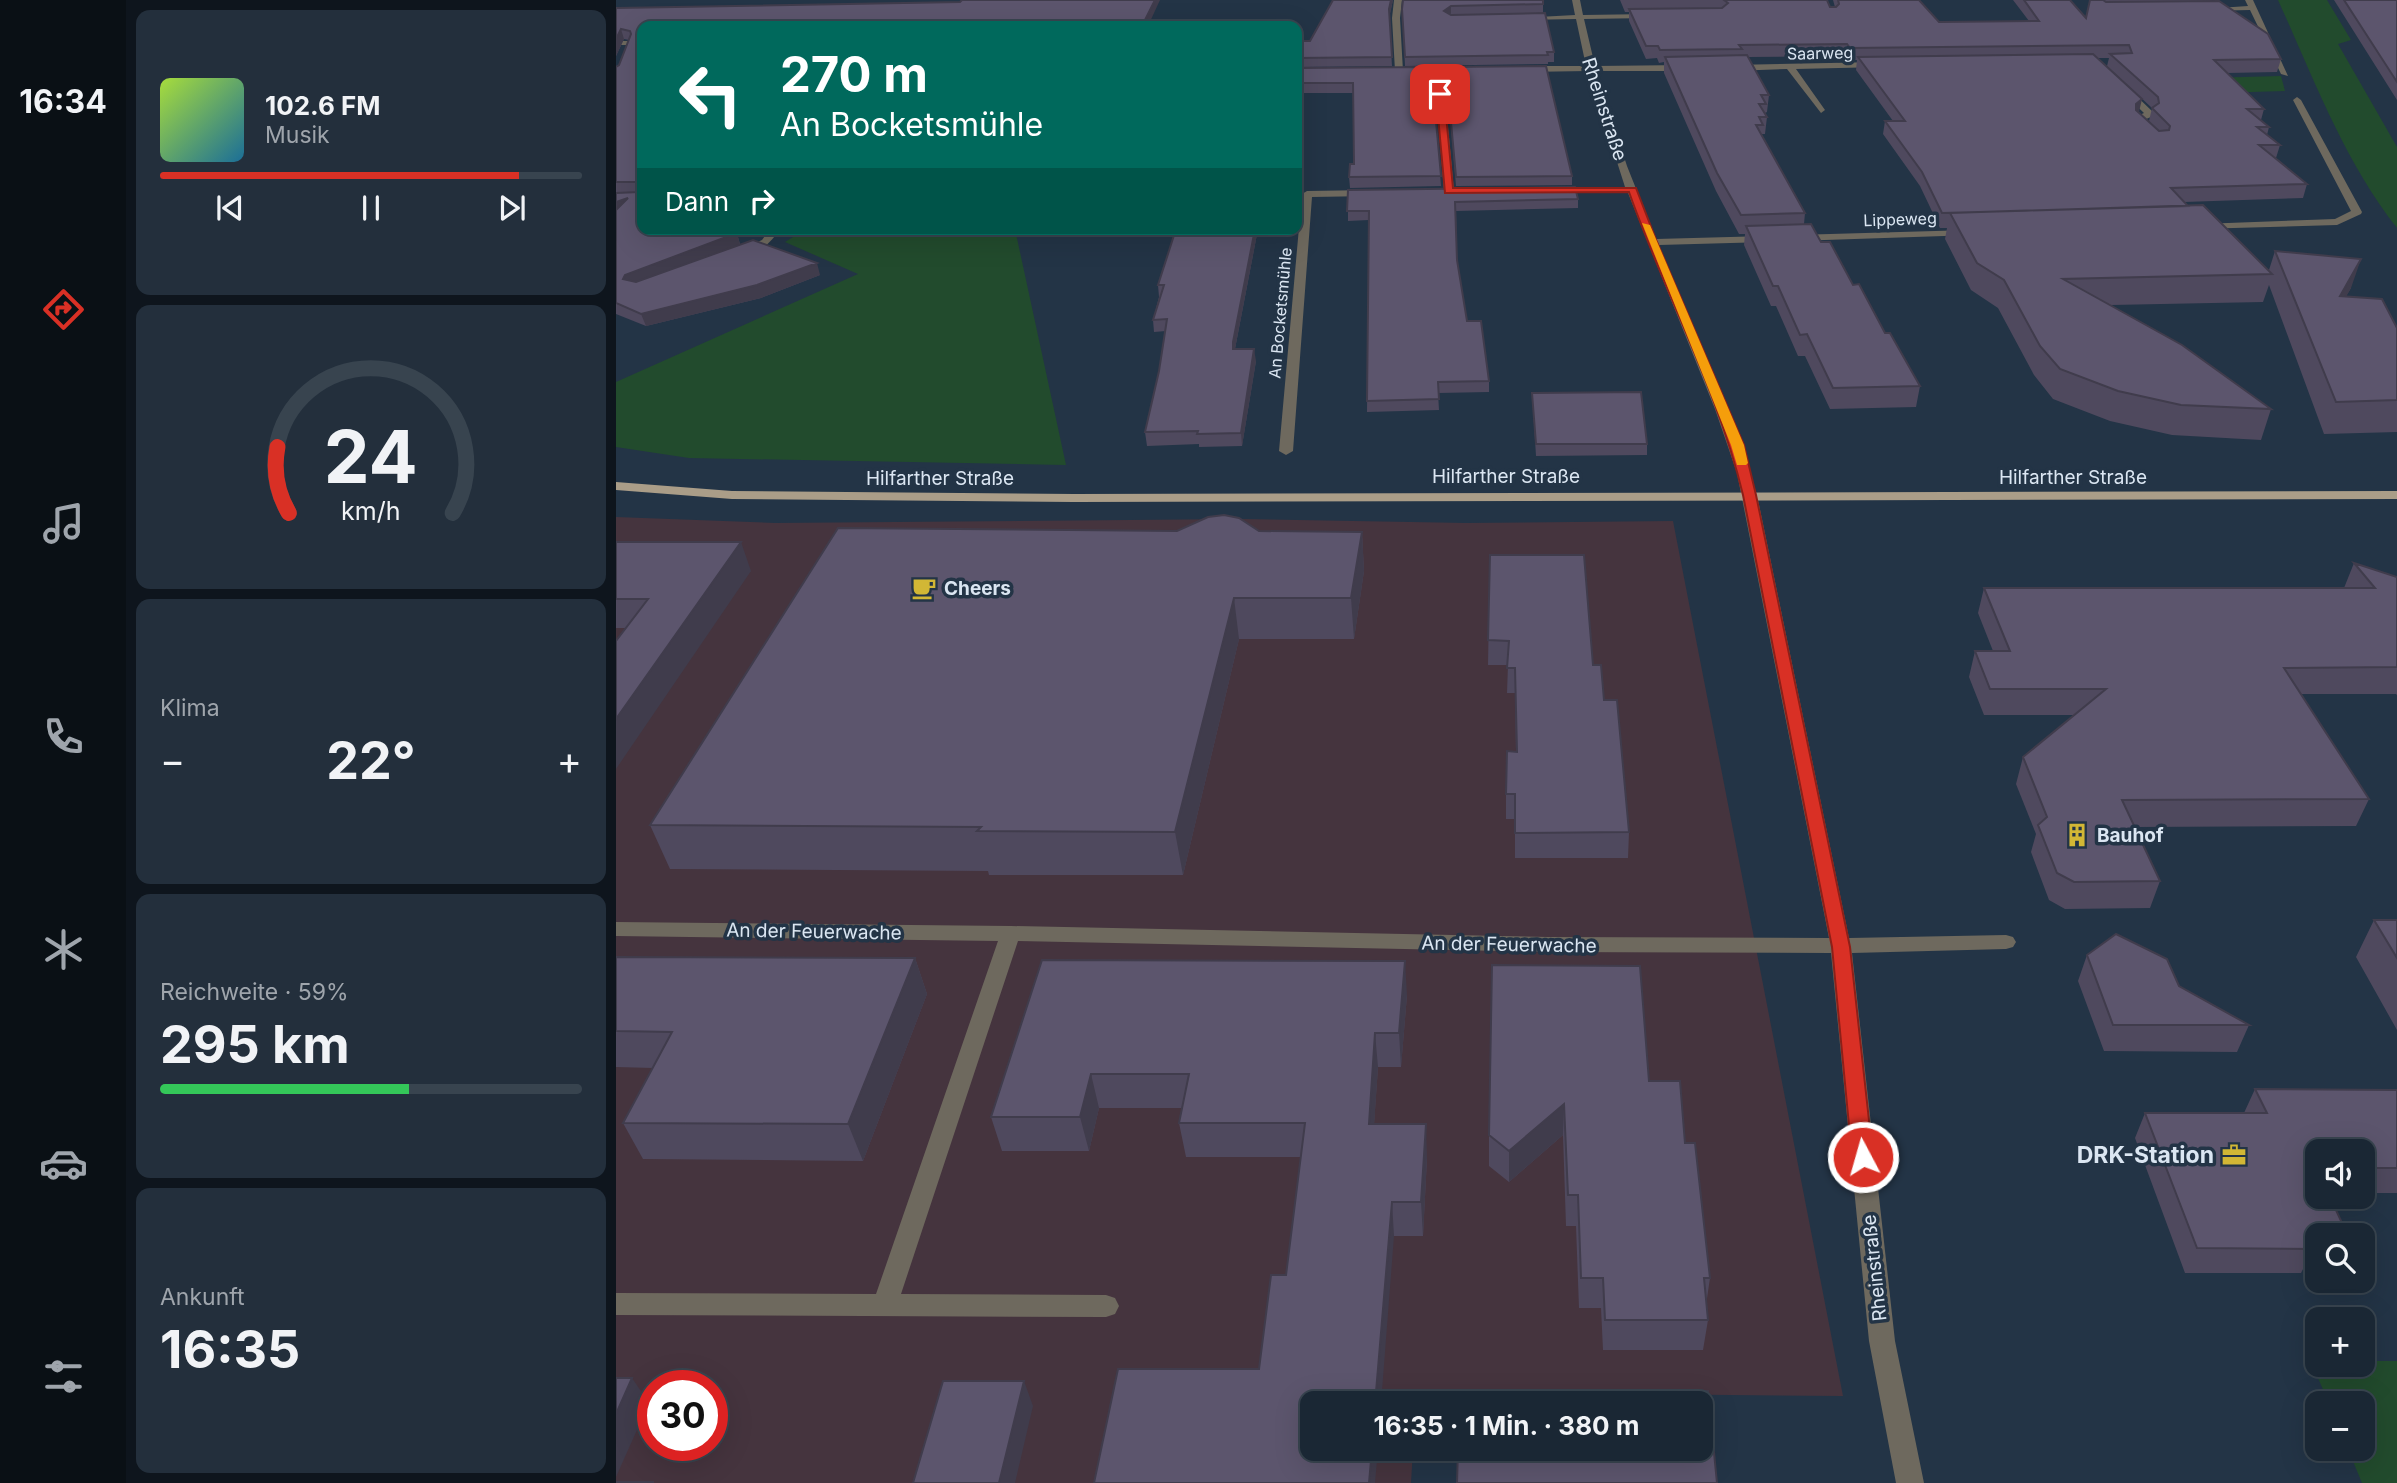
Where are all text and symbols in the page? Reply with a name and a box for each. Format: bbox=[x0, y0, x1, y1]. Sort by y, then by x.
street label: Saarweg bbox=[1787, 42, 1853, 64]
text: 270 m bbox=[780, 45, 928, 104]
icon: left bbox=[665, 49, 756, 140]
street label: Rheinstraße bbox=[1577, 55, 1632, 164]
pin bbox=[1410, 64, 1470, 124]
icon: arrive bbox=[1421, 75, 1459, 113]
text: 16:34 bbox=[19, 82, 107, 121]
text: 102.6 FM bbox=[265, 90, 381, 121]
text: An Bocketsmühle bbox=[780, 105, 1043, 144]
text: Musik bbox=[265, 121, 330, 149]
icon: right bbox=[743, 182, 781, 220]
text: Dann bbox=[665, 186, 729, 217]
icon: previous bbox=[211, 189, 249, 227]
icon: pause bbox=[352, 189, 390, 227]
icon: next bbox=[493, 189, 531, 227]
street label: Lippeweg bbox=[1863, 208, 1937, 230]
street label: An Bocketsmühle bbox=[1264, 247, 1296, 379]
icon: directions bbox=[39, 285, 88, 334]
text: 24 bbox=[324, 412, 418, 501]
street label: Hilfarther Straße bbox=[1432, 465, 1580, 488]
street label: Hilfarther Straße bbox=[1999, 466, 2147, 489]
street label: Hilfarther Straße bbox=[866, 467, 1014, 490]
text: km/h bbox=[341, 496, 401, 526]
icon: music bbox=[39, 499, 88, 548]
cafe icon: Cheers bbox=[910, 574, 938, 602]
place label: Cheers bbox=[944, 577, 1011, 600]
text: Klima bbox=[160, 694, 220, 722]
icon: phone bbox=[39, 712, 88, 761]
text: 22° bbox=[326, 729, 416, 792]
text: − bbox=[160, 737, 185, 783]
text: + bbox=[557, 737, 582, 783]
building icon: Bauhof bbox=[2063, 821, 2091, 849]
place label: Bauhof bbox=[2097, 824, 2164, 847]
street label: An der Feuerwache bbox=[726, 918, 902, 945]
icon: climate bbox=[39, 925, 88, 974]
street label: An der Feuerwache bbox=[1421, 931, 1597, 958]
text: Reichweite · 59% bbox=[160, 978, 349, 1006]
text: 295 km bbox=[160, 1013, 350, 1076]
position arrow bbox=[1826, 1120, 1900, 1194]
icon: car bbox=[39, 1139, 88, 1188]
map controls bbox=[2305, 1139, 2375, 1461]
button: sound bbox=[2305, 1139, 2375, 1209]
place label: DRK-Station bbox=[2077, 1141, 2214, 1169]
office icon: DRK-Station bbox=[2220, 1141, 2248, 1169]
street label: Rheinstraße bbox=[1857, 1213, 1892, 1322]
button: search bbox=[2305, 1223, 2375, 1293]
text: Ankunft bbox=[160, 1283, 245, 1311]
button: + bbox=[2305, 1307, 2375, 1377]
text: 16:35 bbox=[160, 1318, 300, 1381]
icon: filters bbox=[39, 1352, 88, 1401]
speed limit sign: 30 bbox=[637, 1370, 728, 1461]
button: − bbox=[2305, 1391, 2375, 1461]
text: 16:35 · 1 Min. · 380 m bbox=[1373, 1410, 1640, 1441]

